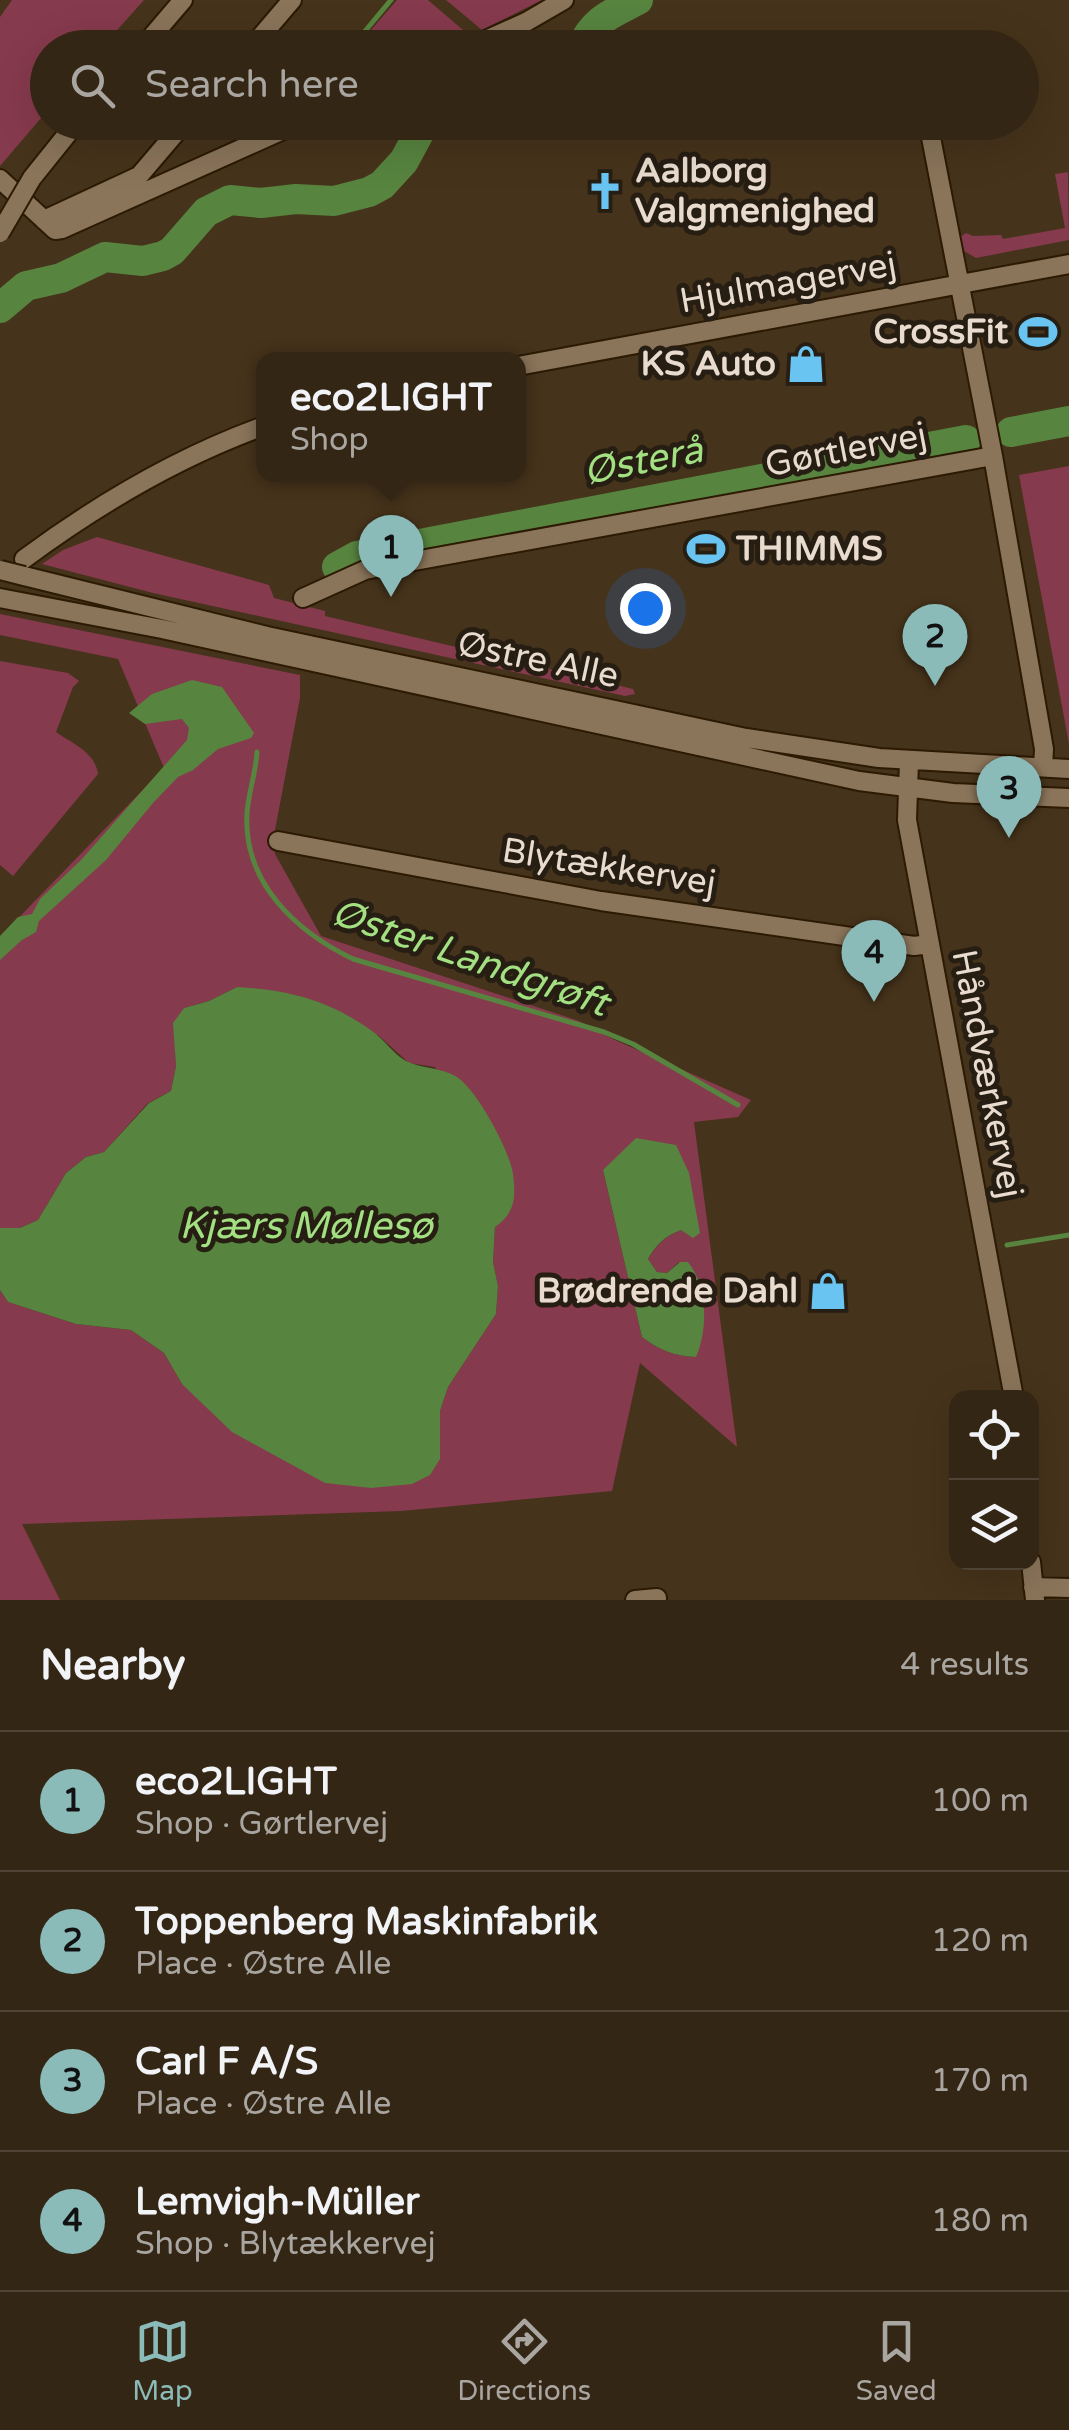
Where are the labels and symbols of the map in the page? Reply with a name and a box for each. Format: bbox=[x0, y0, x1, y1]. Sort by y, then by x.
place label: Aalborg Valgmenighed bbox=[635, 150, 875, 232]
church icon: Aalborg Valgmenighed bbox=[584, 170, 626, 212]
street label: Hjulmagervej bbox=[676, 243, 900, 323]
place label: CrossFit bbox=[874, 311, 1009, 353]
sports icon: CrossFit bbox=[1017, 311, 1059, 353]
place label: KS Auto bbox=[641, 343, 776, 385]
shop icon: KS Auto bbox=[785, 343, 827, 385]
street label: Gørtlervej bbox=[762, 414, 930, 486]
water label: Østerå bbox=[580, 427, 708, 495]
pin: 1 bbox=[358, 514, 424, 597]
sports icon: THIMMS bbox=[685, 528, 727, 570]
place label: THIMMS bbox=[735, 528, 883, 570]
your location bbox=[620, 583, 671, 634]
pin: 2 bbox=[902, 604, 968, 686]
street label: Østre Alle bbox=[454, 622, 622, 698]
pin: 3 bbox=[976, 756, 1042, 838]
street label: Blytækkervej bbox=[499, 829, 719, 905]
water label: Øster Landgrøft bbox=[326, 889, 618, 1028]
pin: 4 bbox=[842, 920, 906, 1002]
street label: Håndværkervej bbox=[942, 946, 1032, 1202]
water label: Kjærs Møllesø bbox=[179, 1203, 435, 1249]
place label: Brødrende Dahl bbox=[537, 1270, 798, 1312]
shop icon: Brødrende Dahl bbox=[807, 1270, 849, 1312]

